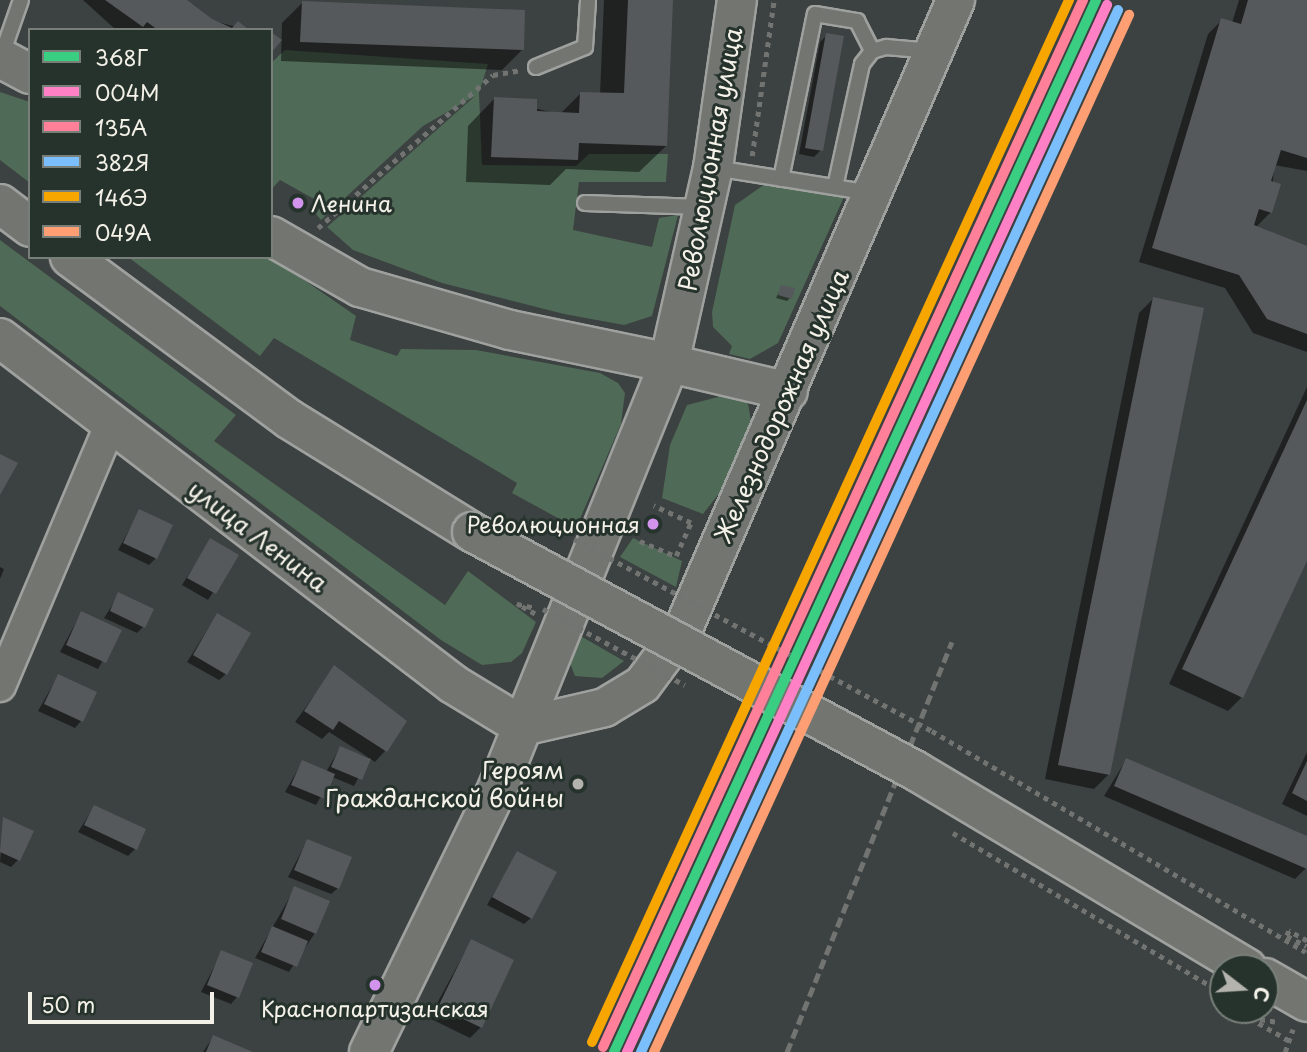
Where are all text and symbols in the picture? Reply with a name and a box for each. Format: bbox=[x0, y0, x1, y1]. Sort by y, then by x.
street label: Революционная улица bbox=[672, 24, 748, 294]
legend bbox=[28, 28, 273, 259]
text: 368Г bbox=[95, 41, 148, 73]
text: 004М bbox=[95, 76, 159, 108]
text: 135А bbox=[95, 111, 147, 143]
text: 382Я bbox=[95, 146, 149, 178]
text: 146Э bbox=[95, 181, 148, 213]
place label: Ленина bbox=[311, 190, 392, 216]
marker: Ленина bbox=[291, 196, 305, 210]
text: 049А bbox=[95, 216, 152, 248]
street label: Железнодорожная улица bbox=[707, 264, 855, 548]
street label: улица Ленина bbox=[182, 474, 334, 598]
place label: Революционная bbox=[467, 511, 640, 537]
marker: Революционная bbox=[646, 517, 660, 531]
place label: Героям Гражданской войны bbox=[325, 756, 564, 812]
marker: Героям Гражданской войны bbox=[570, 776, 586, 792]
north arrow bbox=[1209, 954, 1279, 1024]
scale bar bbox=[32, 978, 217, 1022]
marker: Краснопартизанская bbox=[368, 978, 382, 992]
text: С bbox=[1247, 984, 1278, 1005]
text: 50 m bbox=[41, 988, 95, 1020]
place label: Краснопартизанская bbox=[261, 995, 489, 1021]

